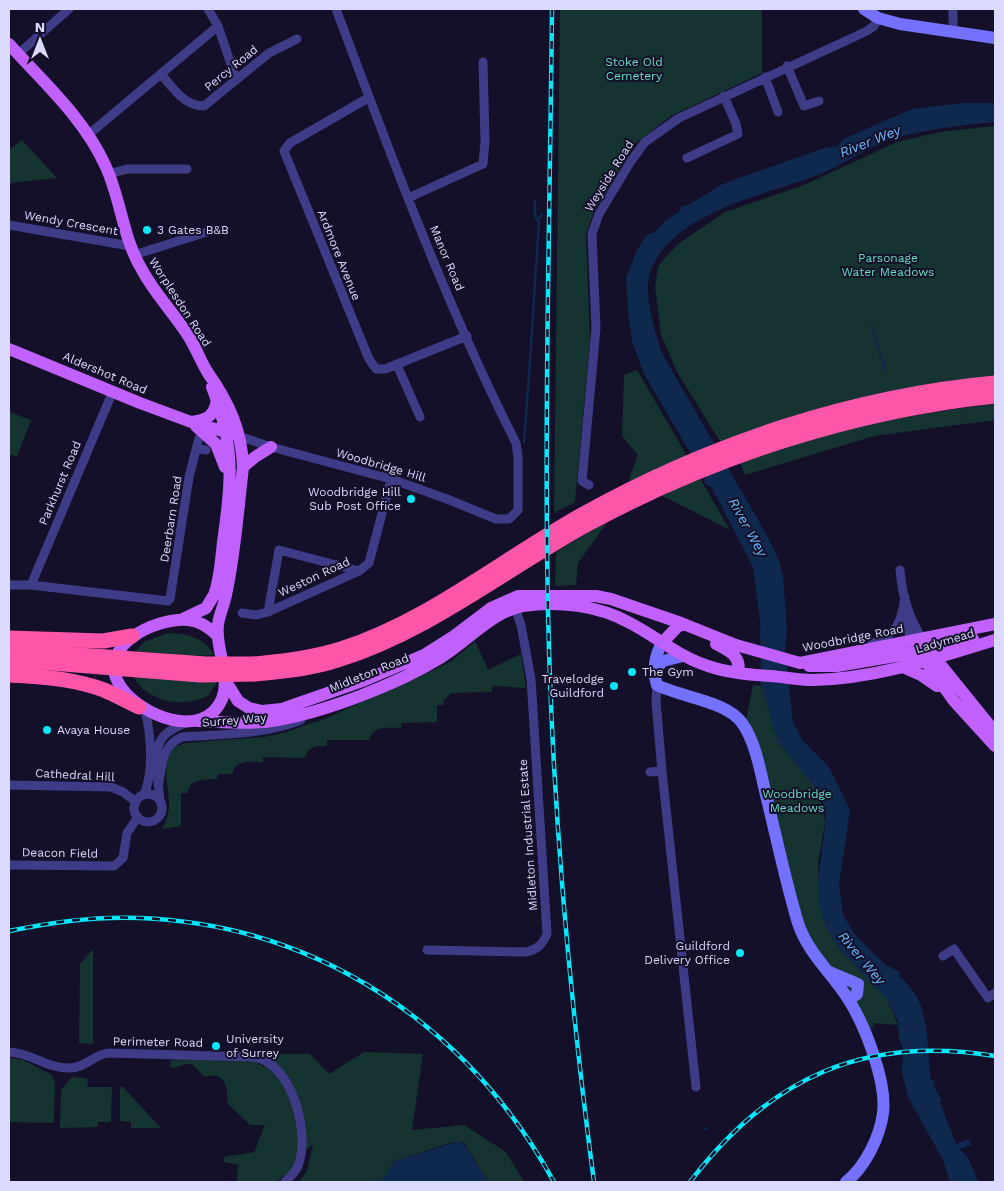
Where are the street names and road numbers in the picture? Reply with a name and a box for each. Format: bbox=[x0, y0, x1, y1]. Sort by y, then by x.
street label: Percy Road bbox=[201, 42, 261, 94]
street label: Weyside Road bbox=[582, 138, 636, 214]
street label: Wendy Crescent bbox=[23, 208, 119, 238]
street label: Ardmore Avenue bbox=[314, 208, 364, 302]
street label: Manor Road bbox=[427, 223, 467, 293]
street label: Worplesdon Road bbox=[146, 255, 214, 349]
street label: Aldershot Road bbox=[61, 349, 149, 397]
street label: Parkhurst Road bbox=[36, 439, 84, 527]
street label: Woodbridge Hill bbox=[334, 445, 428, 485]
street label: Deerbarn Road bbox=[157, 475, 185, 563]
street label: Weston Road bbox=[276, 554, 352, 600]
street label: Woodbridge Road bbox=[801, 621, 905, 655]
street label: Ladymead bbox=[914, 626, 976, 656]
street label: Midleton Road bbox=[327, 651, 411, 695]
street label: Surrey Way bbox=[201, 710, 268, 730]
street label: Midleton Industrial Estate bbox=[516, 759, 540, 911]
street label: Cathedral Hill bbox=[35, 766, 116, 784]
street label: Deacon Field bbox=[22, 845, 98, 861]
street label: Perimeter Road bbox=[113, 1034, 203, 1050]

